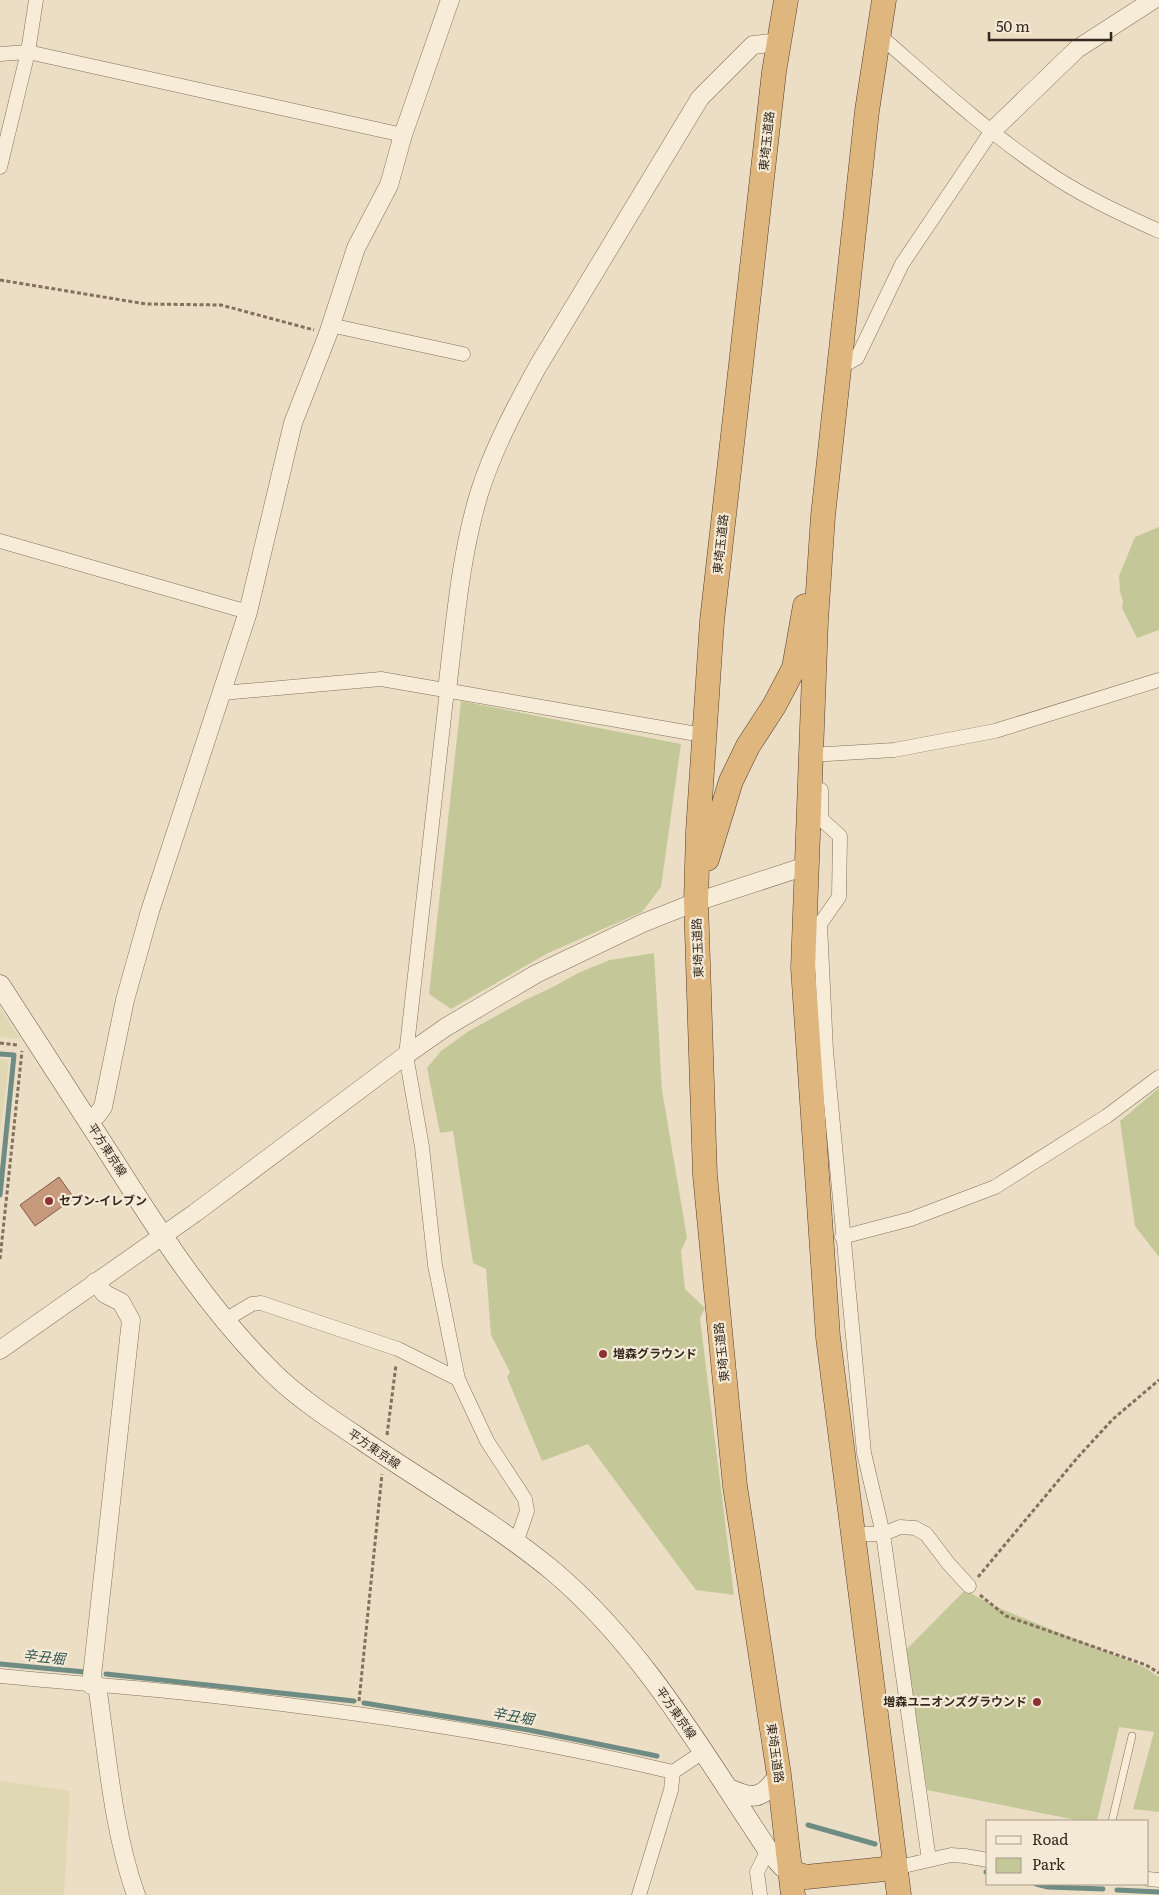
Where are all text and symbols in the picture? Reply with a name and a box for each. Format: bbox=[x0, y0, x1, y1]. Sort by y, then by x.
scale bar bbox=[989, 10, 1112, 42]
text: 50 m bbox=[996, 14, 1030, 37]
street label: 東埼玉道路 bbox=[754, 110, 778, 172]
street label: 東埼玉道路 bbox=[708, 513, 732, 575]
street label: 東埼玉道路 bbox=[687, 918, 707, 978]
street label: 平方東京線 bbox=[84, 1119, 132, 1180]
place label: セブン-イレブン bbox=[59, 1191, 147, 1209]
marker: セブン-イレブン bbox=[43, 1195, 55, 1207]
street label: 東埼玉道路 bbox=[709, 1321, 733, 1383]
place label: 増森グラウンド bbox=[613, 1344, 697, 1362]
marker: 増森グラウンド bbox=[597, 1348, 609, 1360]
street label: 平方東京線 bbox=[345, 1424, 404, 1472]
water label: 辛丑堀 bbox=[22, 1644, 68, 1668]
street label: 平方東京線 bbox=[652, 1683, 701, 1742]
place label: 増森ユニオンズグラウンド bbox=[883, 1692, 1027, 1710]
marker: 増森ユニオンズグラウンド bbox=[1031, 1696, 1043, 1708]
water label: 辛丑堀 bbox=[491, 1702, 538, 1729]
street label: 東埼玉道路 bbox=[763, 1722, 789, 1784]
legend bbox=[986, 1820, 1149, 1885]
text: Road bbox=[1032, 1827, 1068, 1850]
text: Park bbox=[1032, 1852, 1066, 1875]

